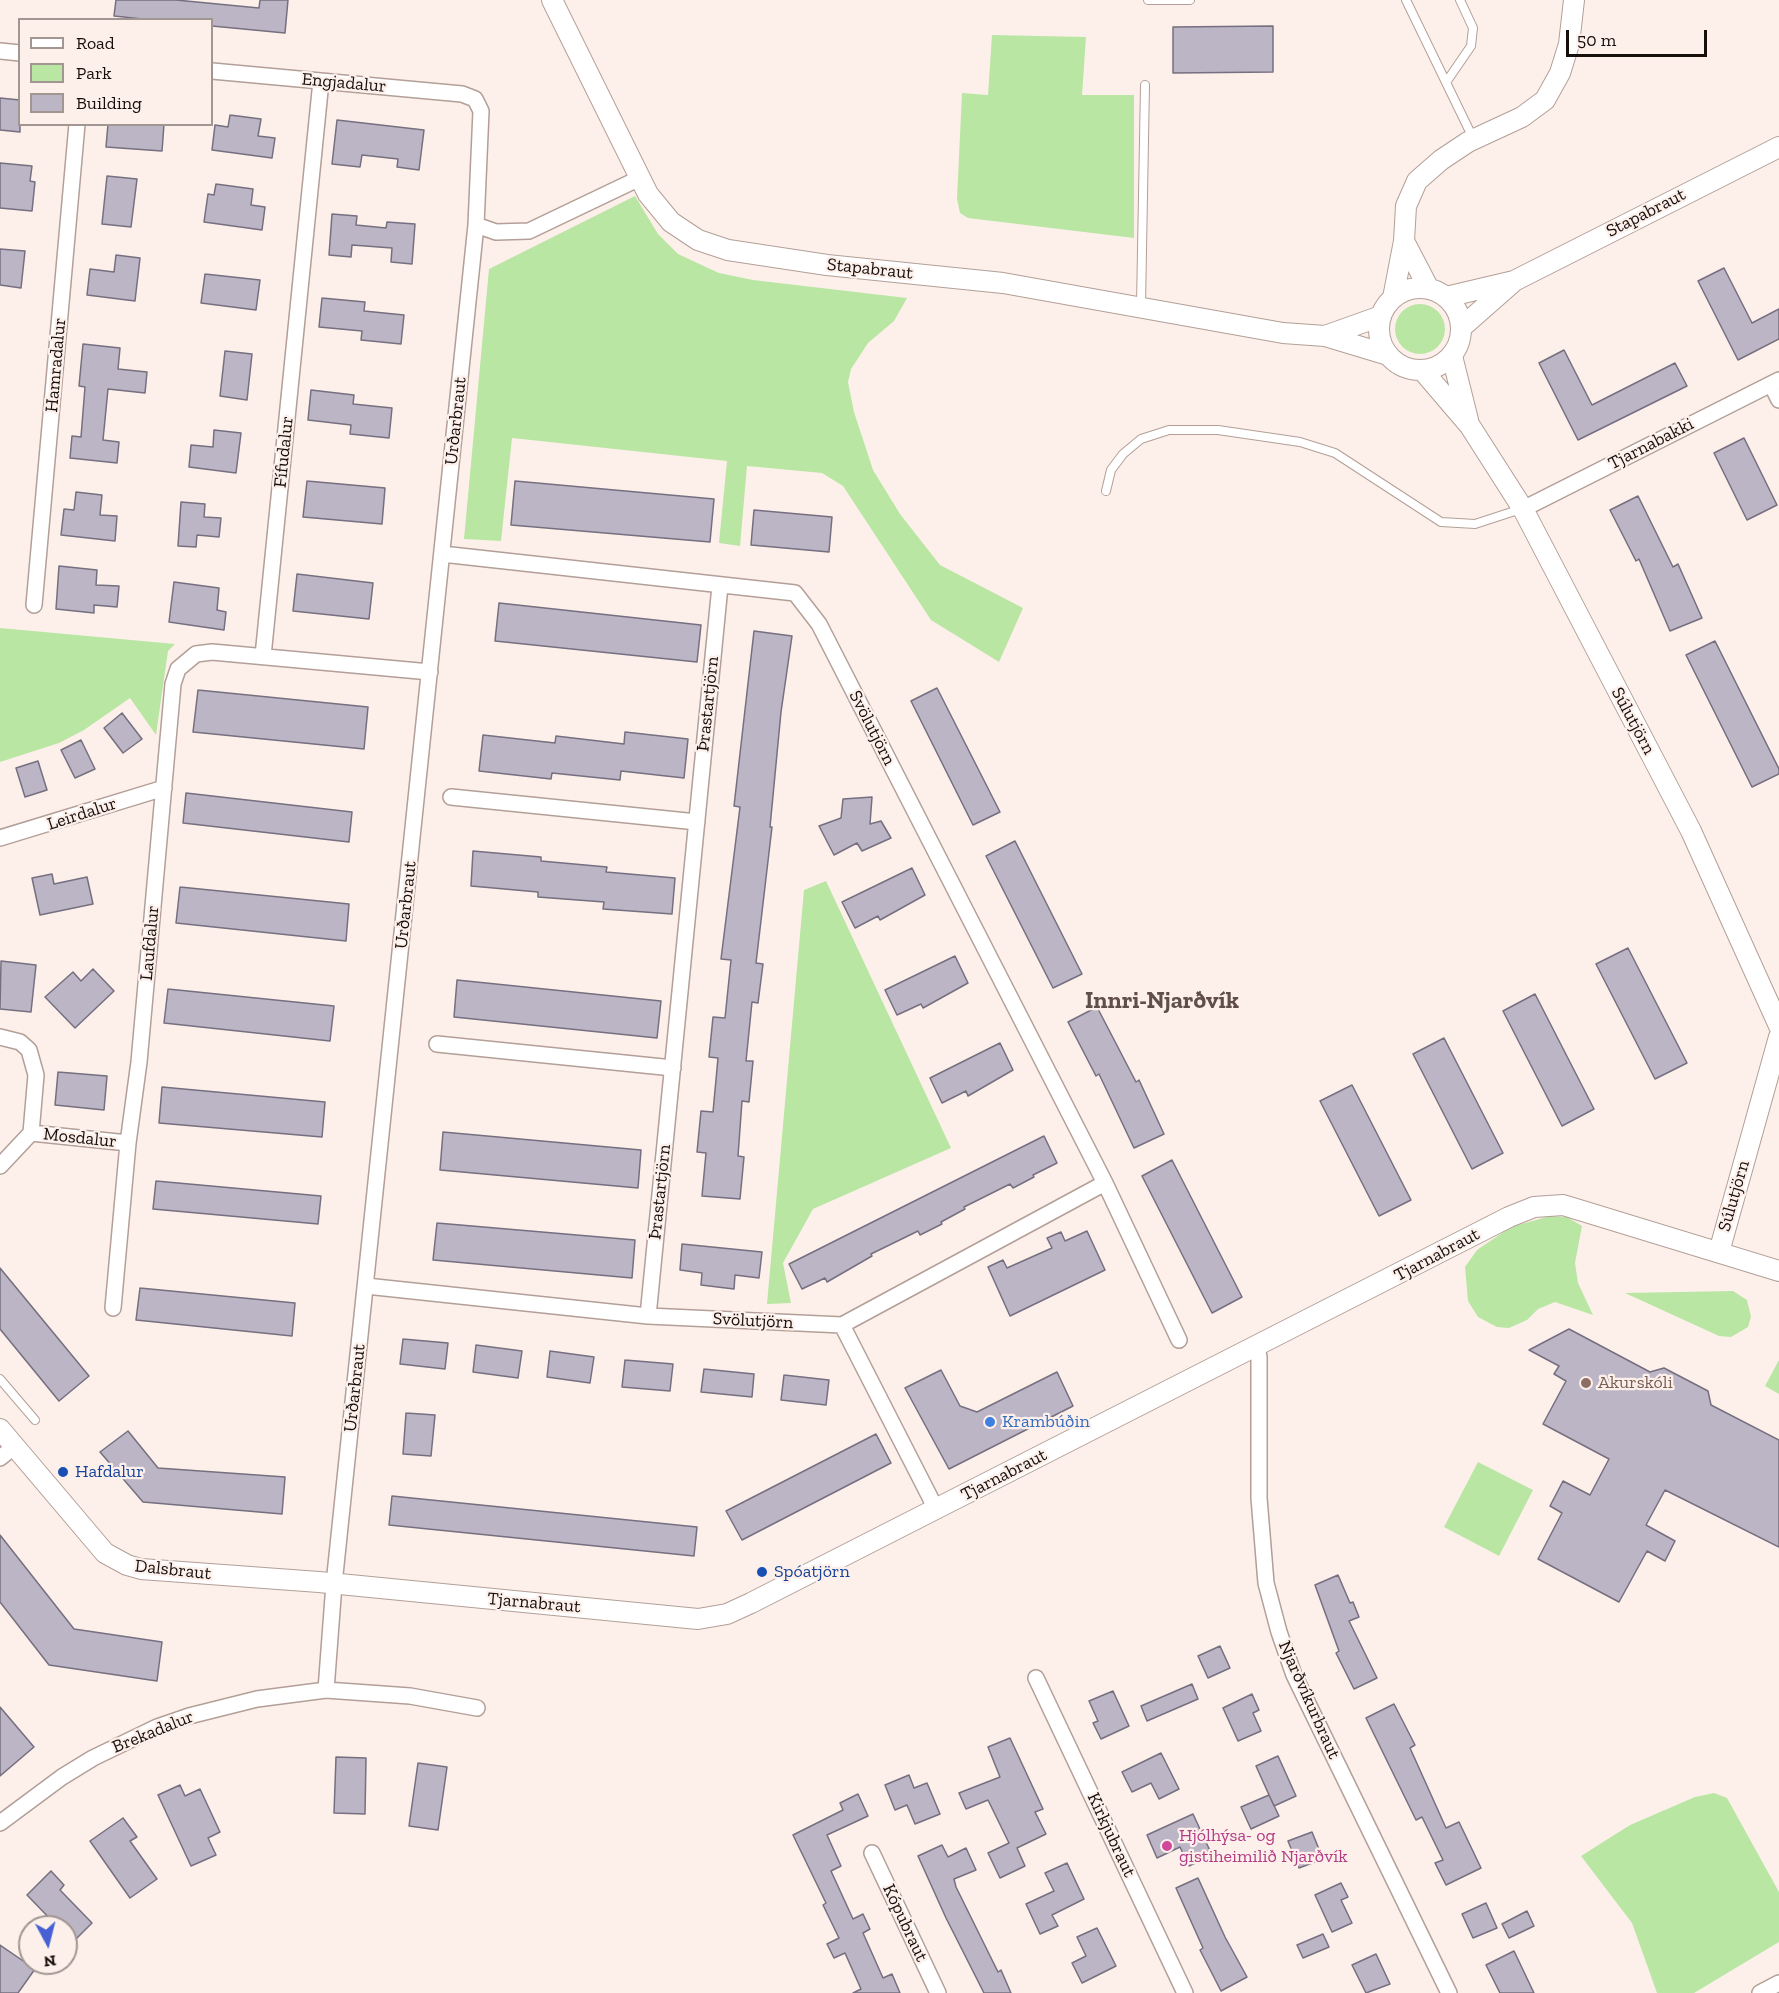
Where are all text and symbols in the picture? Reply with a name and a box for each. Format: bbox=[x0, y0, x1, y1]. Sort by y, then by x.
legend bbox=[18, 18, 213, 126]
scale bar bbox=[1569, 18, 1710, 56]
text: 50 m bbox=[1577, 29, 1616, 51]
text: Road bbox=[76, 32, 115, 54]
text: Park bbox=[76, 62, 112, 84]
street label: Engjadalur bbox=[301, 69, 387, 97]
text: Building bbox=[76, 92, 142, 114]
street label: Stapabraut bbox=[1603, 184, 1689, 242]
street label: Stapabraut bbox=[826, 254, 914, 284]
street label: Hamradalur bbox=[41, 317, 71, 413]
street label: Urðarbraut bbox=[441, 376, 471, 466]
street label: Tjarnabakki bbox=[1605, 413, 1697, 475]
street label: Fífudalur bbox=[269, 415, 299, 489]
street label: Þrastartjörn bbox=[692, 655, 724, 753]
street label: Súlutjörn bbox=[1606, 684, 1660, 758]
street label: Svölutjörn bbox=[844, 687, 900, 769]
street label: Leirdalur bbox=[44, 793, 120, 835]
street label: Urðarbraut bbox=[391, 860, 421, 950]
street label: Laufdalur bbox=[136, 905, 164, 981]
district label: Innri-Njarðvík bbox=[1085, 987, 1239, 1015]
street label: Mosdalur bbox=[42, 1123, 118, 1153]
street label: Þrastartjörn bbox=[644, 1143, 676, 1241]
street label: Súlutjörn bbox=[1714, 1158, 1754, 1234]
street label: Tjarnabraut bbox=[1391, 1223, 1483, 1287]
street label: Svölutjörn bbox=[712, 1308, 794, 1334]
street label: Urðarbraut bbox=[340, 1343, 370, 1433]
place label: Akurskóli bbox=[1598, 1372, 1673, 1394]
marker: Akurskóli bbox=[1579, 1376, 1593, 1390]
place label: Krambúðin bbox=[1002, 1411, 1090, 1433]
marker: Krambúðin bbox=[983, 1415, 997, 1429]
street label: Tjarnabraut bbox=[957, 1444, 1051, 1506]
place label: Hafdalur bbox=[75, 1461, 144, 1483]
marker: Hafdalur bbox=[56, 1465, 70, 1479]
street label: Dalsbraut bbox=[134, 1555, 212, 1585]
place label: Spóatjörn bbox=[774, 1561, 850, 1583]
marker: Spóatjörn bbox=[755, 1565, 769, 1579]
street label: Tjarnabraut bbox=[486, 1588, 582, 1618]
street label: Njarðvíkurbraut bbox=[1273, 1638, 1345, 1762]
street label: Brekadalur bbox=[109, 1706, 197, 1758]
street label: Kirkjubraut bbox=[1082, 1789, 1140, 1881]
place label: Hjólhýsa- og gistiheimilið Njarðvík bbox=[1179, 1825, 1348, 1868]
marker: Hjólhýsa- og gistiheimilið Njarðvík bbox=[1160, 1839, 1174, 1853]
street label: Kópubraut bbox=[878, 1881, 932, 1965]
north arrow bbox=[18, 1915, 78, 1975]
text: N bbox=[43, 1951, 57, 1972]

